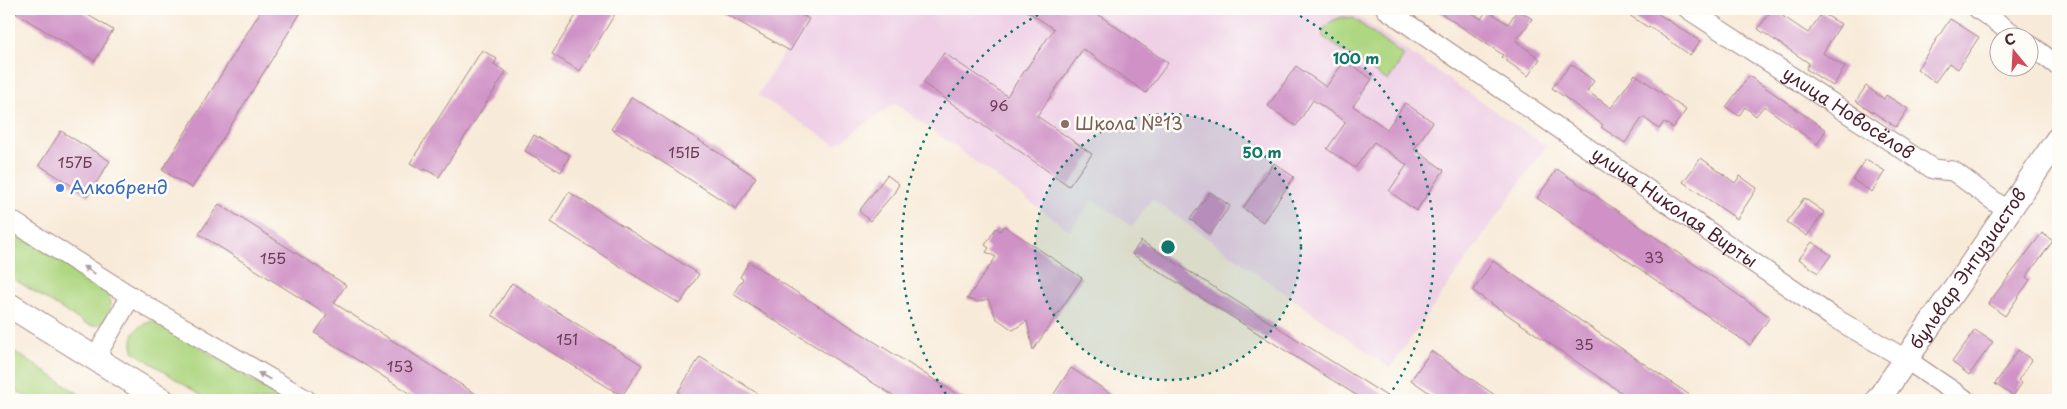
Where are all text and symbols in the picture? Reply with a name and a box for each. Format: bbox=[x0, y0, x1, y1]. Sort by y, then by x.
north arrow bbox=[1990, 28, 2040, 78]
text: С bbox=[2002, 28, 2018, 51]
text: 100 m bbox=[1333, 46, 1379, 69]
street label: улица Новосёлов bbox=[1778, 59, 1920, 165]
house number: 96 bbox=[990, 93, 1009, 116]
place label: Школа №13 bbox=[1075, 109, 1183, 136]
marker: Школа №13 bbox=[1059, 118, 1071, 130]
house number: 151Б bbox=[668, 140, 700, 163]
text: 50 m bbox=[1243, 140, 1281, 163]
street label: улица Николая Вирты bbox=[1586, 140, 1763, 273]
house number: 157Б bbox=[58, 150, 92, 173]
place label: Алкобренд bbox=[70, 173, 168, 200]
marker: Алкобренд bbox=[54, 182, 66, 194]
street label: бульвар Энтузиастов bbox=[1902, 182, 2032, 354]
centre of rings bbox=[1159, 238, 1177, 256]
house number: 33 bbox=[1644, 245, 1664, 268]
house number: 155 bbox=[260, 246, 286, 269]
one-way arrow bbox=[83, 265, 96, 274]
house number: 151 bbox=[556, 327, 578, 350]
house number: 35 bbox=[1574, 332, 1594, 355]
house number: 153 bbox=[387, 354, 413, 377]
one-way arrow bbox=[258, 371, 271, 380]

